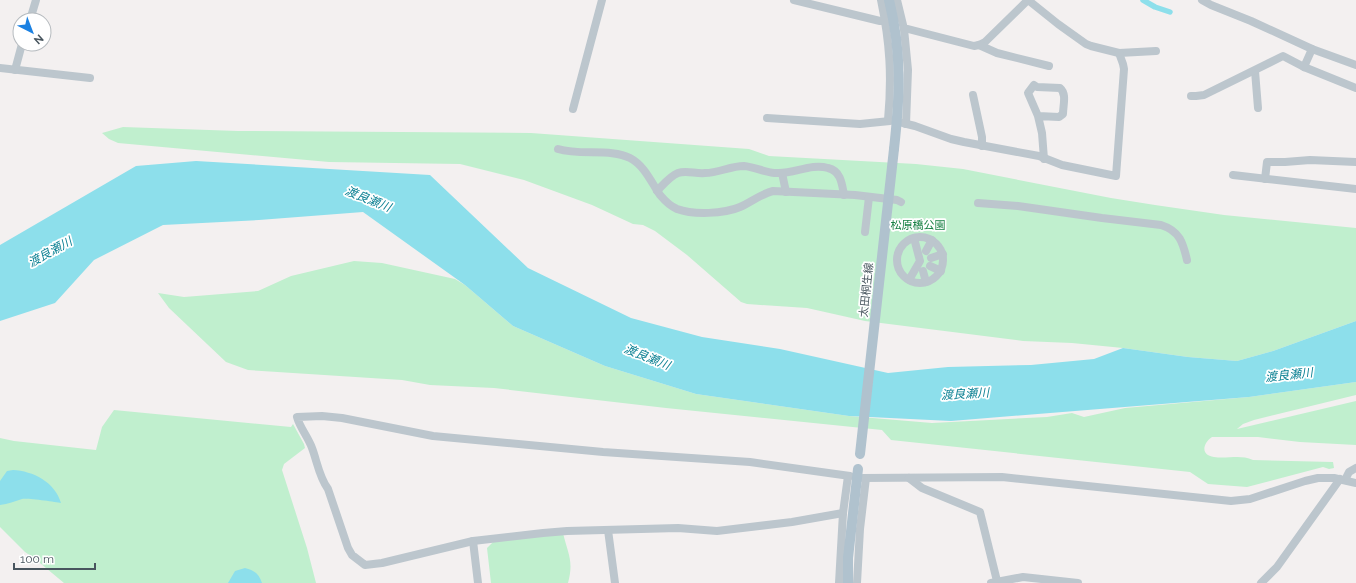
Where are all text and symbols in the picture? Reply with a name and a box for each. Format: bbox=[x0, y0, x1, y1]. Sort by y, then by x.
north arrow bbox=[12, 12, 52, 52]
text: N bbox=[31, 31, 46, 47]
water label: 渡良瀬川 bbox=[343, 184, 395, 215]
park label: 松原橋公園 bbox=[891, 219, 946, 232]
water label: 渡良瀬川 bbox=[26, 233, 76, 270]
street label: 太田桐生線 bbox=[857, 262, 876, 318]
water label: 渡良瀬川 bbox=[622, 342, 674, 373]
water label: 渡良瀬川 bbox=[1264, 365, 1316, 384]
water label: 渡良瀬川 bbox=[941, 386, 991, 402]
scale bar bbox=[14, 545, 95, 571]
text: 100 m bbox=[20, 552, 54, 566]

